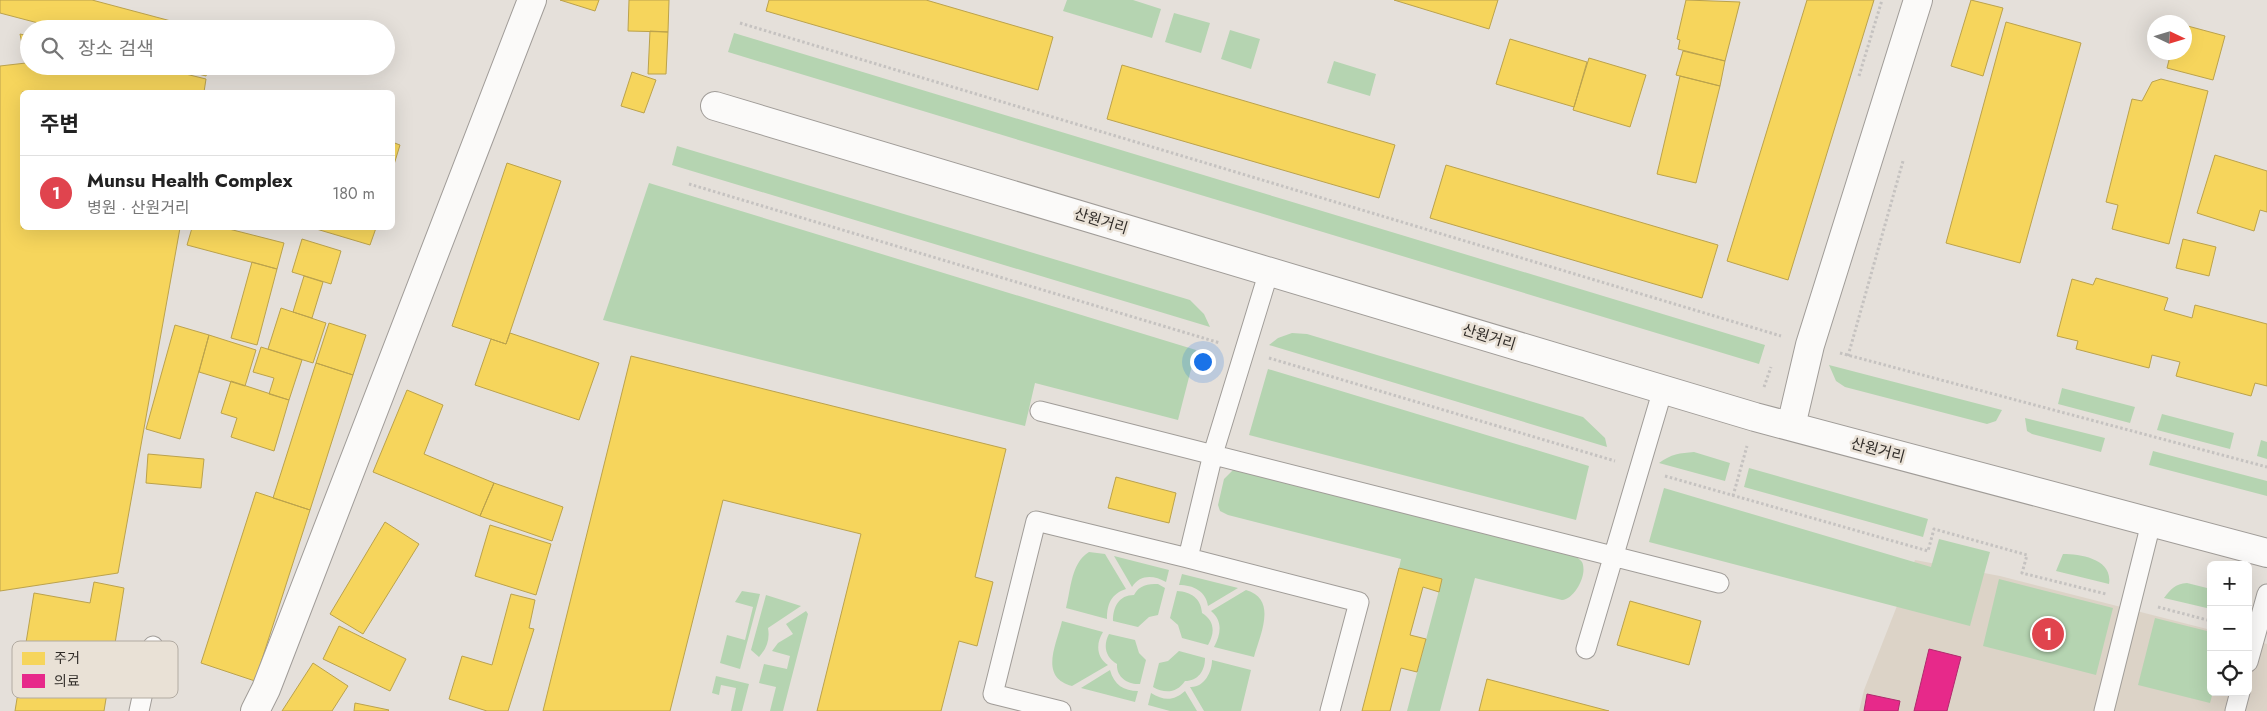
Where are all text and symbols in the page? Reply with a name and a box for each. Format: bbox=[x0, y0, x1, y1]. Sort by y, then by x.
north arrow bbox=[2147, 15, 2192, 60]
search box bbox=[20, 20, 395, 75]
icon: search bbox=[38, 34, 66, 62]
text: 장소 검색 bbox=[78, 35, 154, 62]
text: 주변 bbox=[40, 109, 79, 139]
text: Munsu Health Complex bbox=[87, 167, 293, 194]
text: 1 bbox=[52, 182, 60, 205]
text: 180 m bbox=[332, 182, 375, 205]
text: 병원 · 산원거리 bbox=[87, 196, 190, 219]
street label: 산원거리 bbox=[1071, 202, 1131, 240]
street label: 산원거리 bbox=[1459, 318, 1519, 356]
your location bbox=[1190, 349, 1216, 375]
street label: 산원거리 bbox=[1848, 432, 1908, 468]
map controls bbox=[2207, 561, 2252, 696]
button: + bbox=[2207, 561, 2252, 606]
button: − bbox=[2207, 606, 2252, 651]
pin: 1 bbox=[2032, 615, 2064, 653]
legend bbox=[12, 641, 178, 698]
text: 주거 bbox=[54, 648, 80, 668]
button: locate bbox=[2207, 651, 2252, 696]
text: 의료 bbox=[54, 671, 80, 691]

